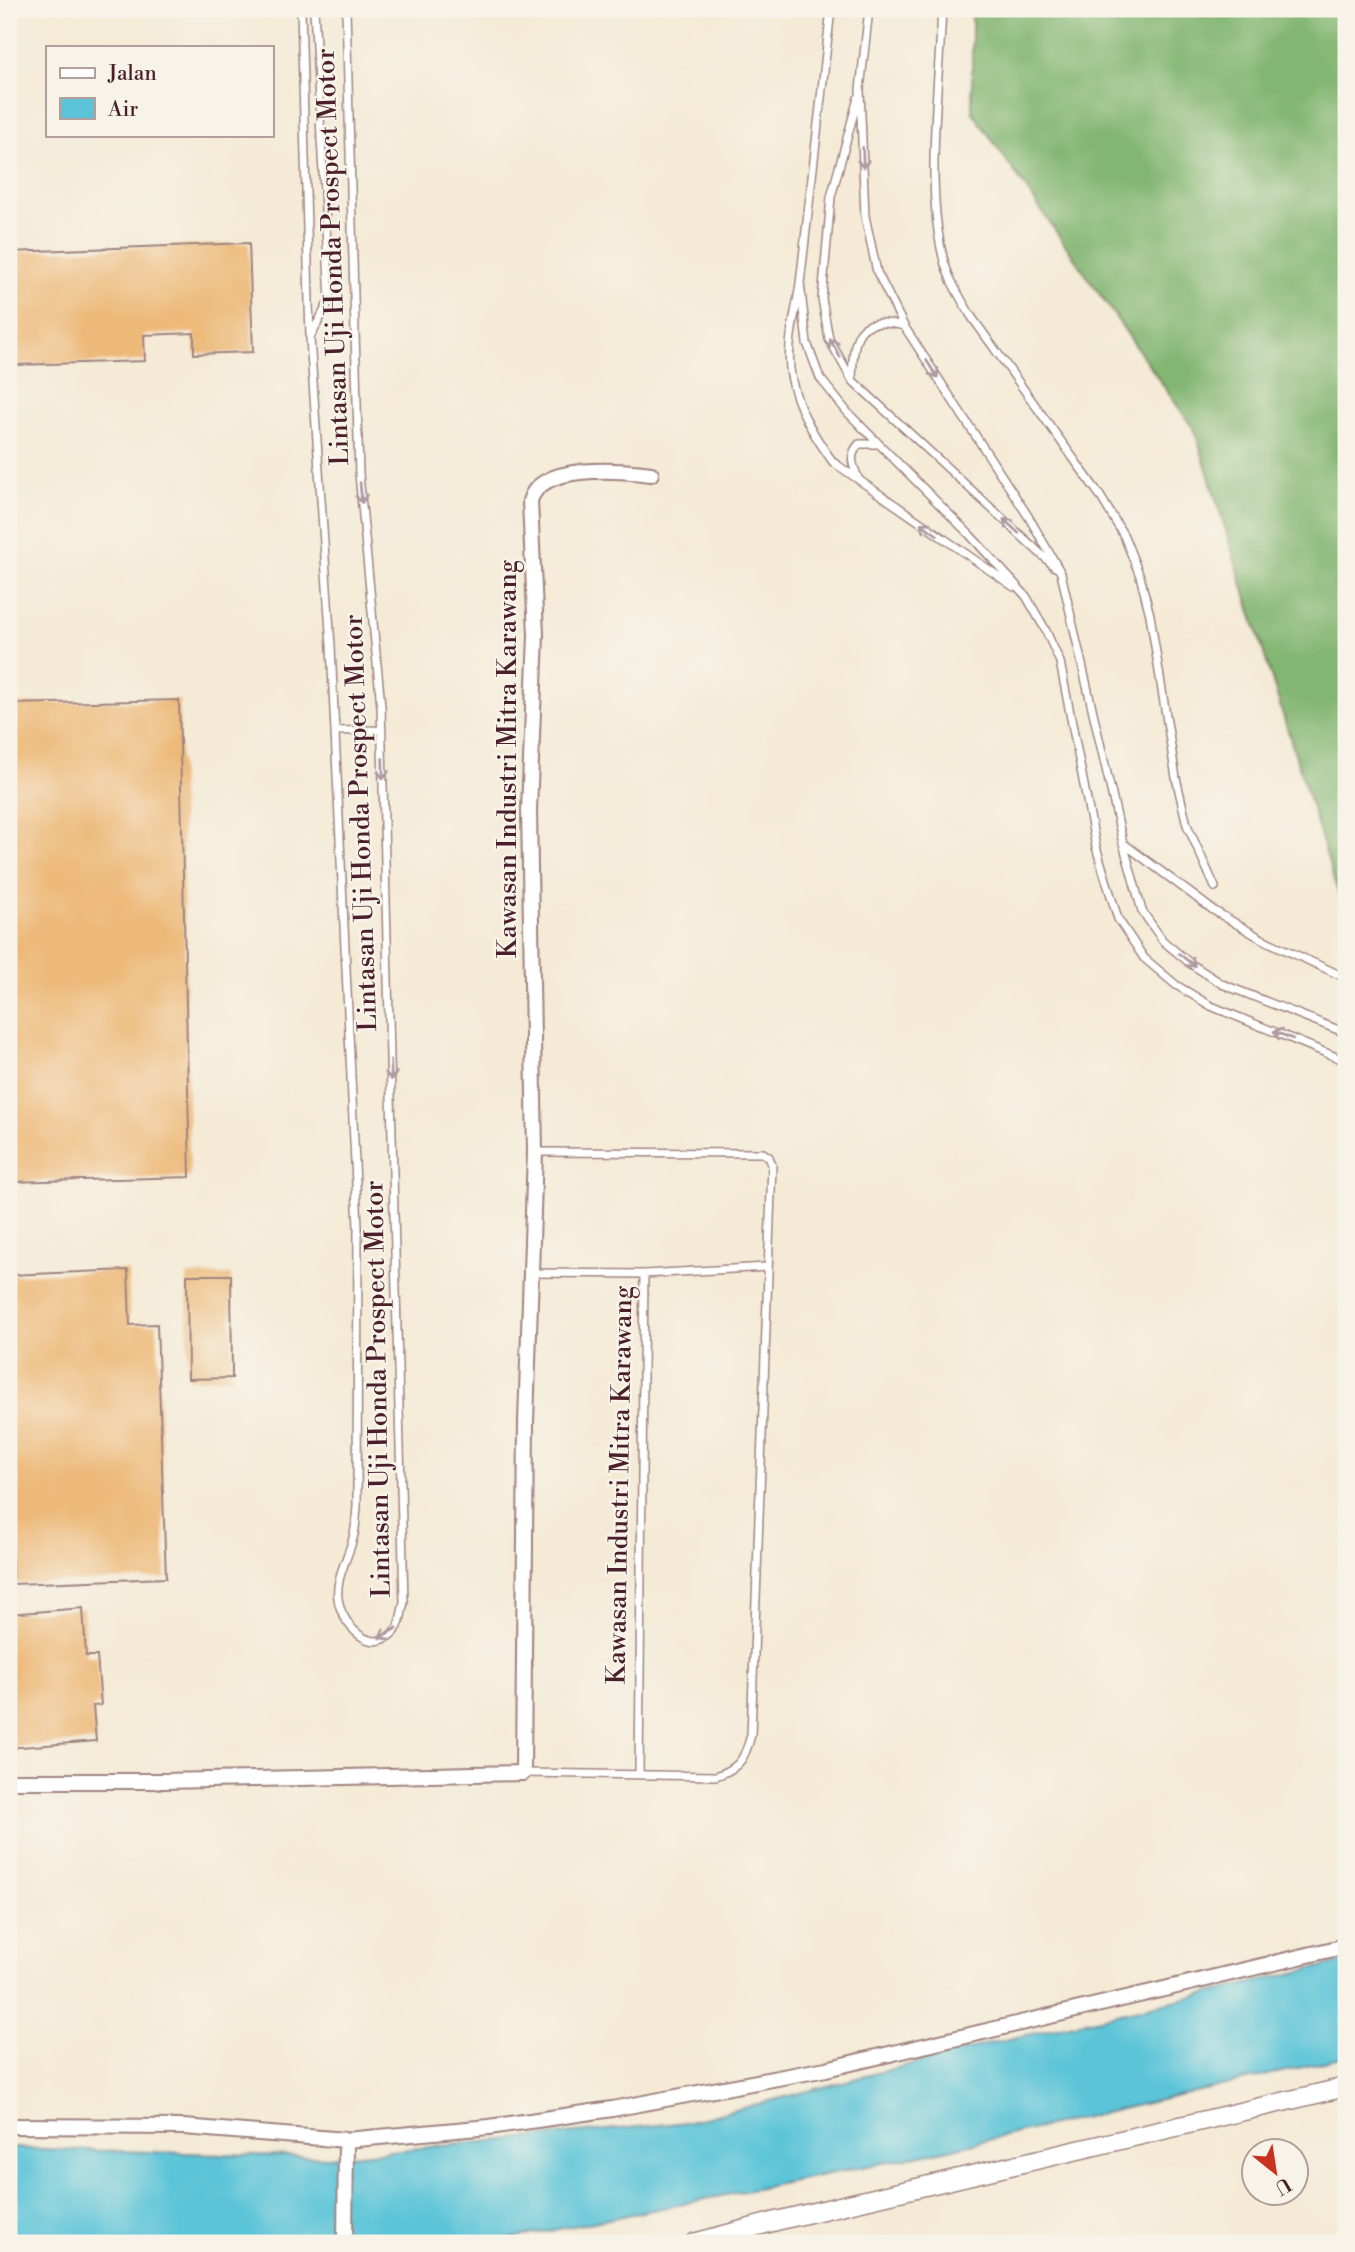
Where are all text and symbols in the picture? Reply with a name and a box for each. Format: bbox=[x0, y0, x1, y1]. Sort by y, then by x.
legend bbox=[46, 46, 273, 136]
street label: Lintasan Uji Honda Prospect Motor bbox=[310, 48, 356, 466]
text: Jalan bbox=[107, 61, 157, 87]
text: Air bbox=[107, 97, 138, 123]
one-way arrow bbox=[856, 146, 869, 169]
one-way arrow bbox=[828, 339, 842, 359]
one-way arrow bbox=[925, 359, 940, 378]
one-way arrow bbox=[355, 481, 368, 504]
one-way arrow bbox=[1003, 518, 1020, 535]
one-way arrow bbox=[920, 522, 939, 536]
street label: Kawasan Industri Mitra Karawang bbox=[492, 559, 524, 958]
street label: Lintasan Uji Honda Prospect Motor bbox=[338, 614, 384, 1032]
one-way arrow bbox=[376, 757, 389, 780]
one-way arrow bbox=[1178, 953, 1196, 968]
one-way arrow bbox=[1273, 1027, 1295, 1040]
one-way arrow bbox=[384, 1058, 397, 1081]
street label: Lintasan Uji Honda Prospect Motor bbox=[358, 1180, 398, 1598]
street label: Kawasan Industri Mitra Karawang bbox=[601, 1285, 639, 1685]
one-way arrow bbox=[378, 1626, 398, 1640]
north arrow bbox=[1240, 2136, 1310, 2206]
text: U bbox=[1270, 2172, 1295, 2200]

